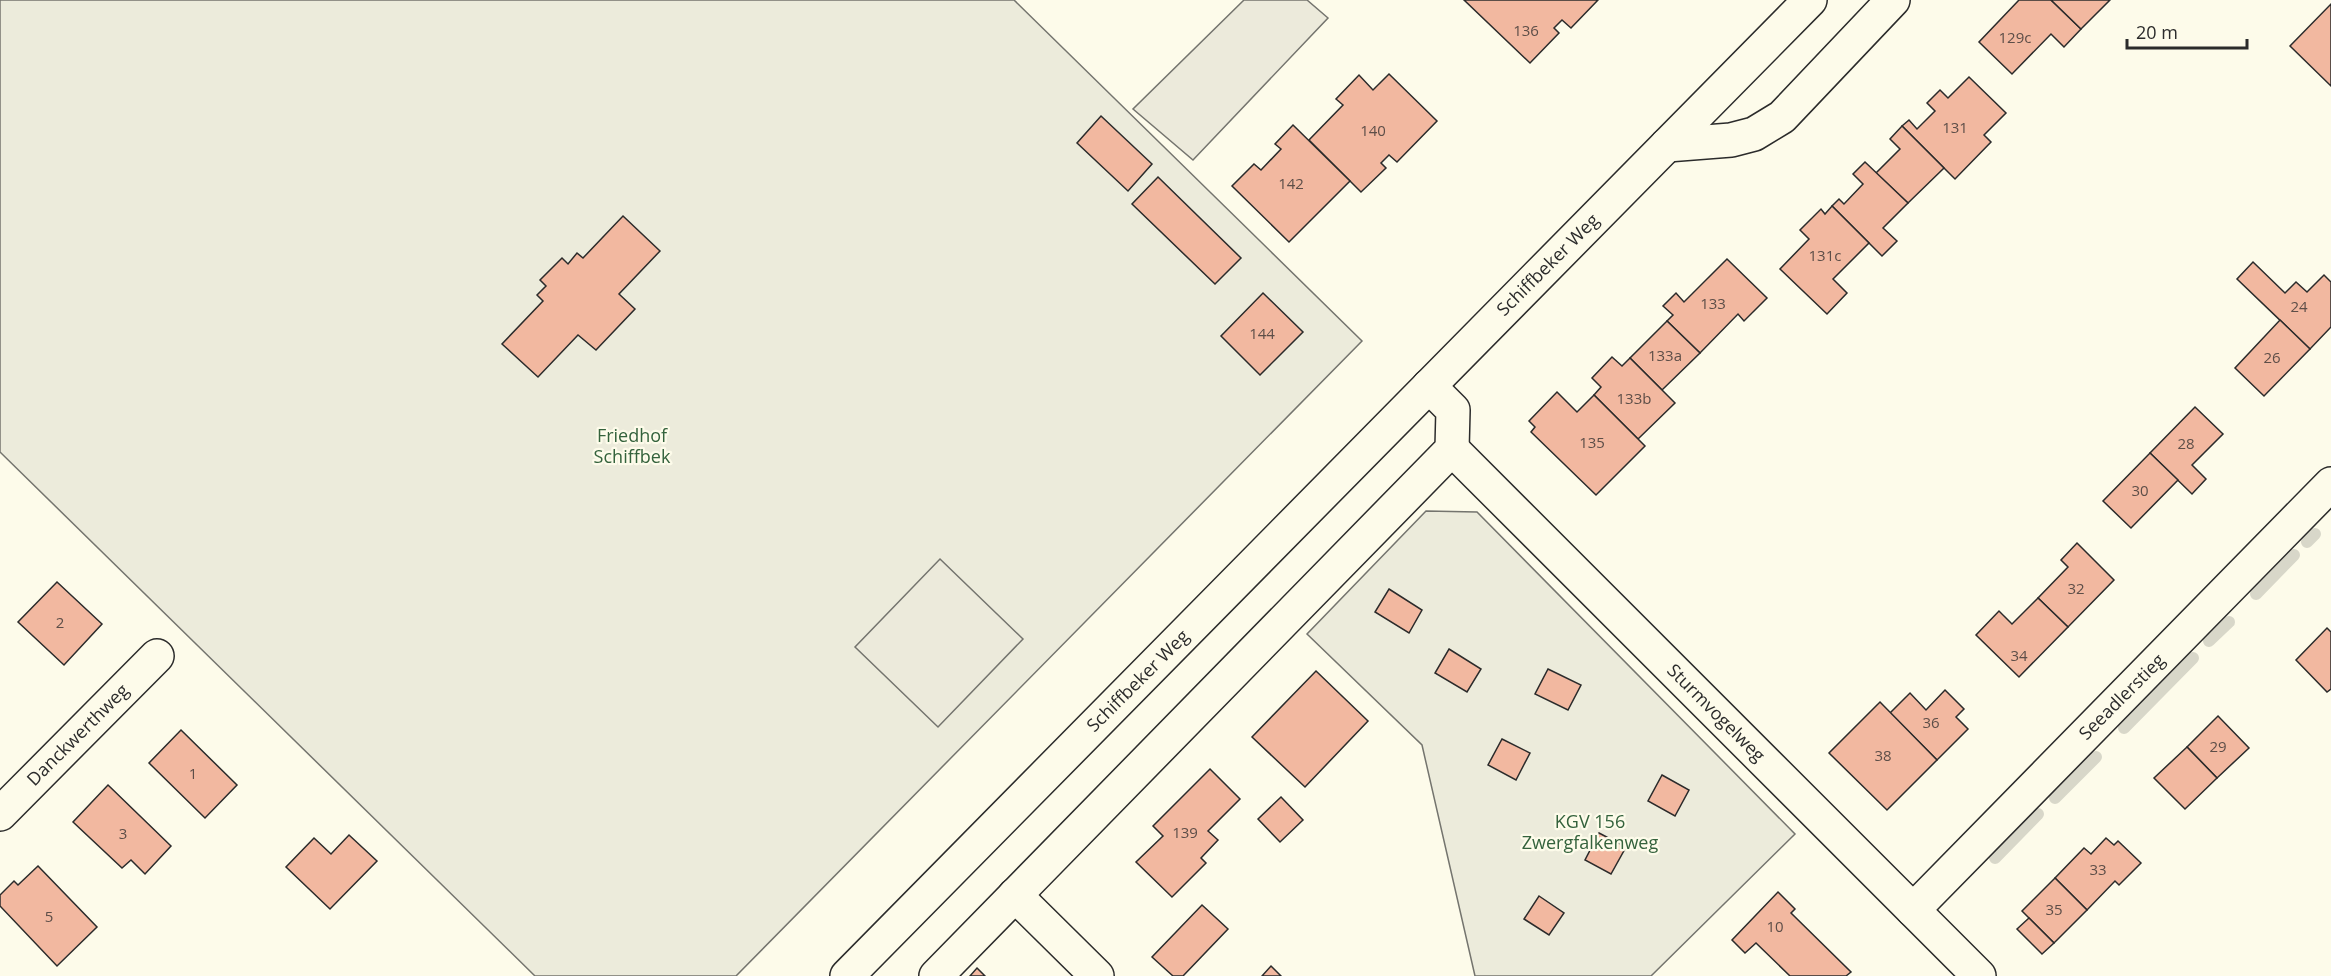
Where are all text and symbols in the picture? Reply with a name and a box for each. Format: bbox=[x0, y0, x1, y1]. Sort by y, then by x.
scale bar bbox=[2127, 12, 2247, 50]
house number: 136 bbox=[1513, 20, 1539, 40]
text: 20 m bbox=[2136, 20, 2178, 44]
house number: 129c bbox=[1999, 27, 2031, 47]
house number: 131 bbox=[1942, 117, 1968, 137]
house number: 140 bbox=[1360, 120, 1386, 140]
house number: 142 bbox=[1278, 173, 1304, 193]
street label: Schiffbeker Weg bbox=[1491, 208, 1604, 321]
house number: 131c bbox=[1809, 245, 1841, 265]
house number: 133 bbox=[1700, 293, 1726, 313]
house number: 24 bbox=[2290, 296, 2308, 316]
house number: 144 bbox=[1249, 323, 1275, 343]
house number: 133a bbox=[1648, 345, 1682, 365]
house number: 26 bbox=[2263, 347, 2281, 367]
house number: 133b bbox=[1617, 388, 1651, 408]
park label: Friedhof Schiffbek bbox=[594, 423, 671, 468]
house number: 135 bbox=[1579, 432, 1605, 452]
house number: 28 bbox=[2177, 433, 2195, 453]
house number: 30 bbox=[2131, 480, 2149, 500]
house number: 32 bbox=[2067, 578, 2085, 598]
house number: 2 bbox=[56, 612, 64, 632]
street label: Schiffbeker Weg bbox=[1081, 624, 1194, 737]
house number: 34 bbox=[2010, 645, 2028, 665]
street label: Seeadlerstieg bbox=[2073, 648, 2170, 745]
street label: Sturmvogelweg bbox=[1662, 658, 1771, 767]
street label: Danckwerthweg bbox=[21, 678, 134, 790]
house number: 36 bbox=[1922, 712, 1940, 732]
house number: 29 bbox=[2209, 736, 2227, 756]
house number: 38 bbox=[1874, 745, 1892, 765]
house number: 1 bbox=[189, 763, 197, 783]
park label: KGV 156 Zwergfalkenweg bbox=[1522, 809, 1658, 854]
house number: 139 bbox=[1172, 822, 1198, 842]
house number: 3 bbox=[119, 823, 127, 843]
house number: 33 bbox=[2089, 859, 2107, 879]
house number: 35 bbox=[2045, 899, 2063, 919]
house number: 5 bbox=[45, 906, 53, 926]
house number: 10 bbox=[1766, 916, 1784, 936]

